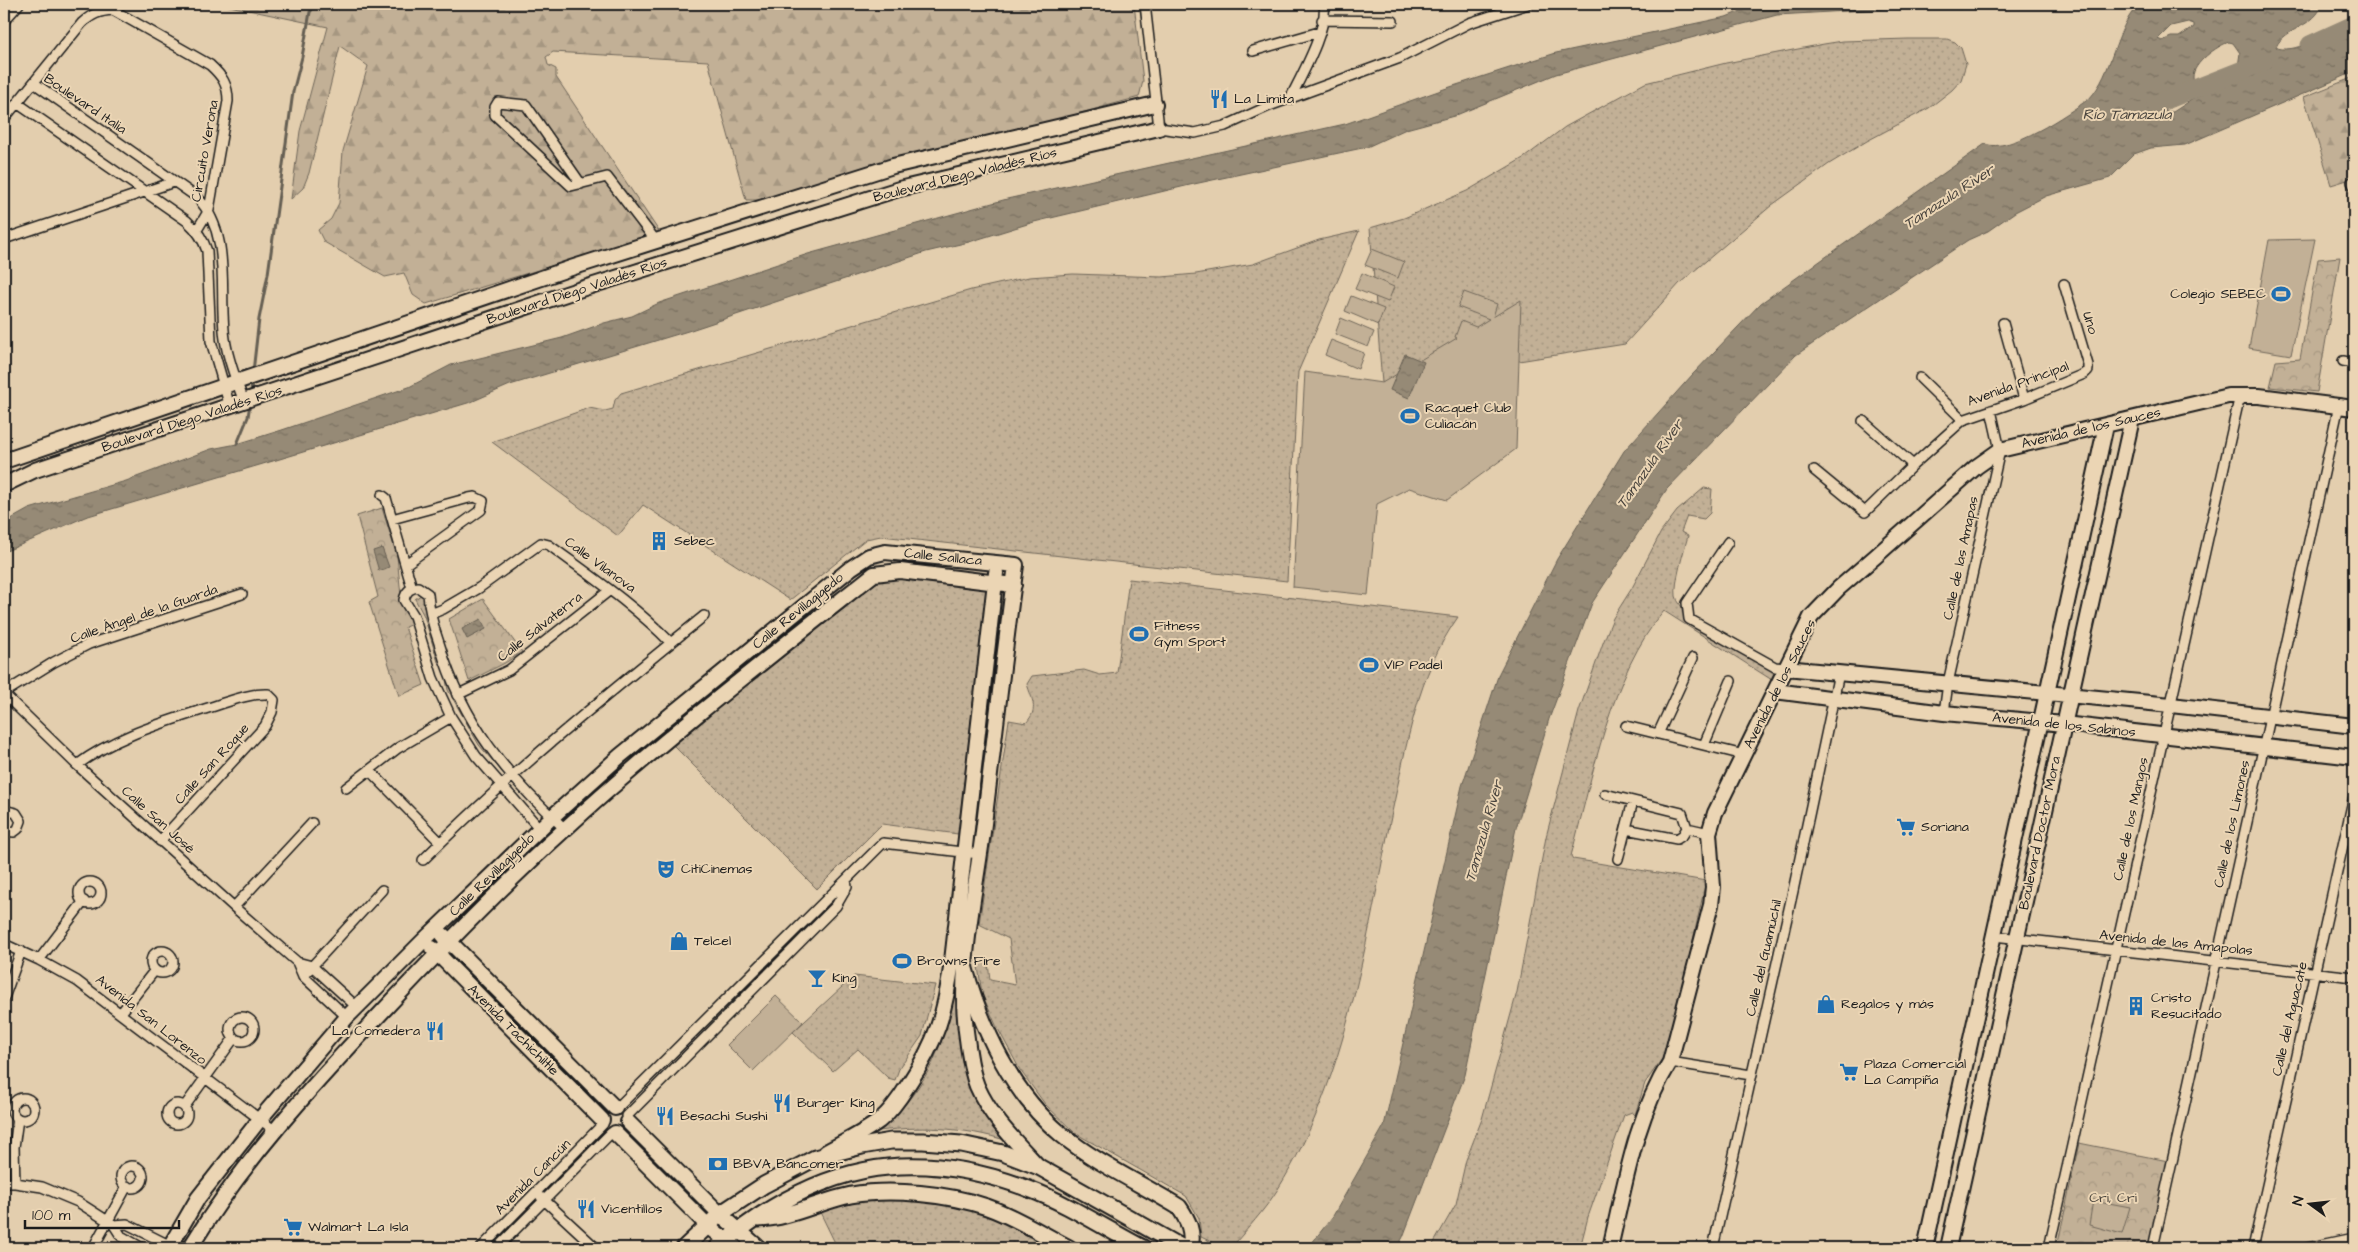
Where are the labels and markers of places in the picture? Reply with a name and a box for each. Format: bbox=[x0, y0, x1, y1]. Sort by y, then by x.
restaurant icon: La Limita bbox=[1208, 88, 1230, 110]
place label: La Limita bbox=[1234, 89, 1294, 109]
sports icon: Colegio SEBEC bbox=[2270, 283, 2292, 305]
place label: Colegio SEBEC bbox=[2170, 284, 2266, 304]
place label: Racquet Club Culiacán bbox=[1425, 398, 1511, 434]
sports icon: Racquet Club Culiacán bbox=[1399, 405, 1421, 427]
building icon: Sebec bbox=[648, 530, 670, 552]
place label: Sebec bbox=[674, 531, 715, 551]
place label: Fitness Gym Sport bbox=[1154, 616, 1226, 652]
sports icon: Fitness Gym Sport bbox=[1128, 623, 1150, 645]
sports icon: VIP Padel bbox=[1358, 654, 1380, 676]
place label: VIP Padel bbox=[1384, 655, 1442, 675]
supermarket icon: Soriana bbox=[1895, 816, 1917, 838]
place label: Soriana bbox=[1921, 817, 1969, 837]
theatre icon: CitiCinemas bbox=[655, 858, 677, 880]
place label: CitiCinemas bbox=[681, 859, 752, 879]
shop icon: Telcel bbox=[668, 930, 690, 952]
place label: Telcel bbox=[694, 931, 731, 951]
sports icon: Browns Fire bbox=[891, 950, 913, 972]
place label: Browns Fire bbox=[917, 951, 1001, 971]
bar icon: King bbox=[806, 967, 828, 989]
place label: King bbox=[832, 968, 857, 988]
place label: Cristo Resucitado bbox=[2151, 988, 2222, 1024]
shop icon: Regalos y más bbox=[1815, 993, 1837, 1015]
place label: Regalos y más bbox=[1841, 994, 1934, 1014]
building icon: Cristo Resucitado bbox=[2125, 995, 2147, 1017]
restaurant icon: La Comedera bbox=[424, 1020, 446, 1042]
place label: La Comedera bbox=[332, 1021, 420, 1041]
place label: Plaza Comercial La Campiña bbox=[1864, 1054, 1966, 1090]
supermarket icon: Plaza Comercial La Campiña bbox=[1838, 1061, 1860, 1083]
restaurant icon: Burger King bbox=[771, 1092, 793, 1114]
place label: Burger King bbox=[797, 1093, 875, 1113]
restaurant icon: Besachi Sushi bbox=[654, 1105, 676, 1127]
place label: Besachi Sushi bbox=[680, 1106, 767, 1126]
bank icon: BBVA Bancomer bbox=[707, 1153, 729, 1175]
place label: BBVA Bancomer bbox=[733, 1154, 844, 1174]
restaurant icon: Vicentillos bbox=[575, 1198, 597, 1220]
place label: Vicentillos bbox=[601, 1199, 662, 1219]
supermarket icon: Walmart La Isla bbox=[282, 1216, 304, 1238]
place label: Walmart La Isla bbox=[308, 1217, 408, 1237]

